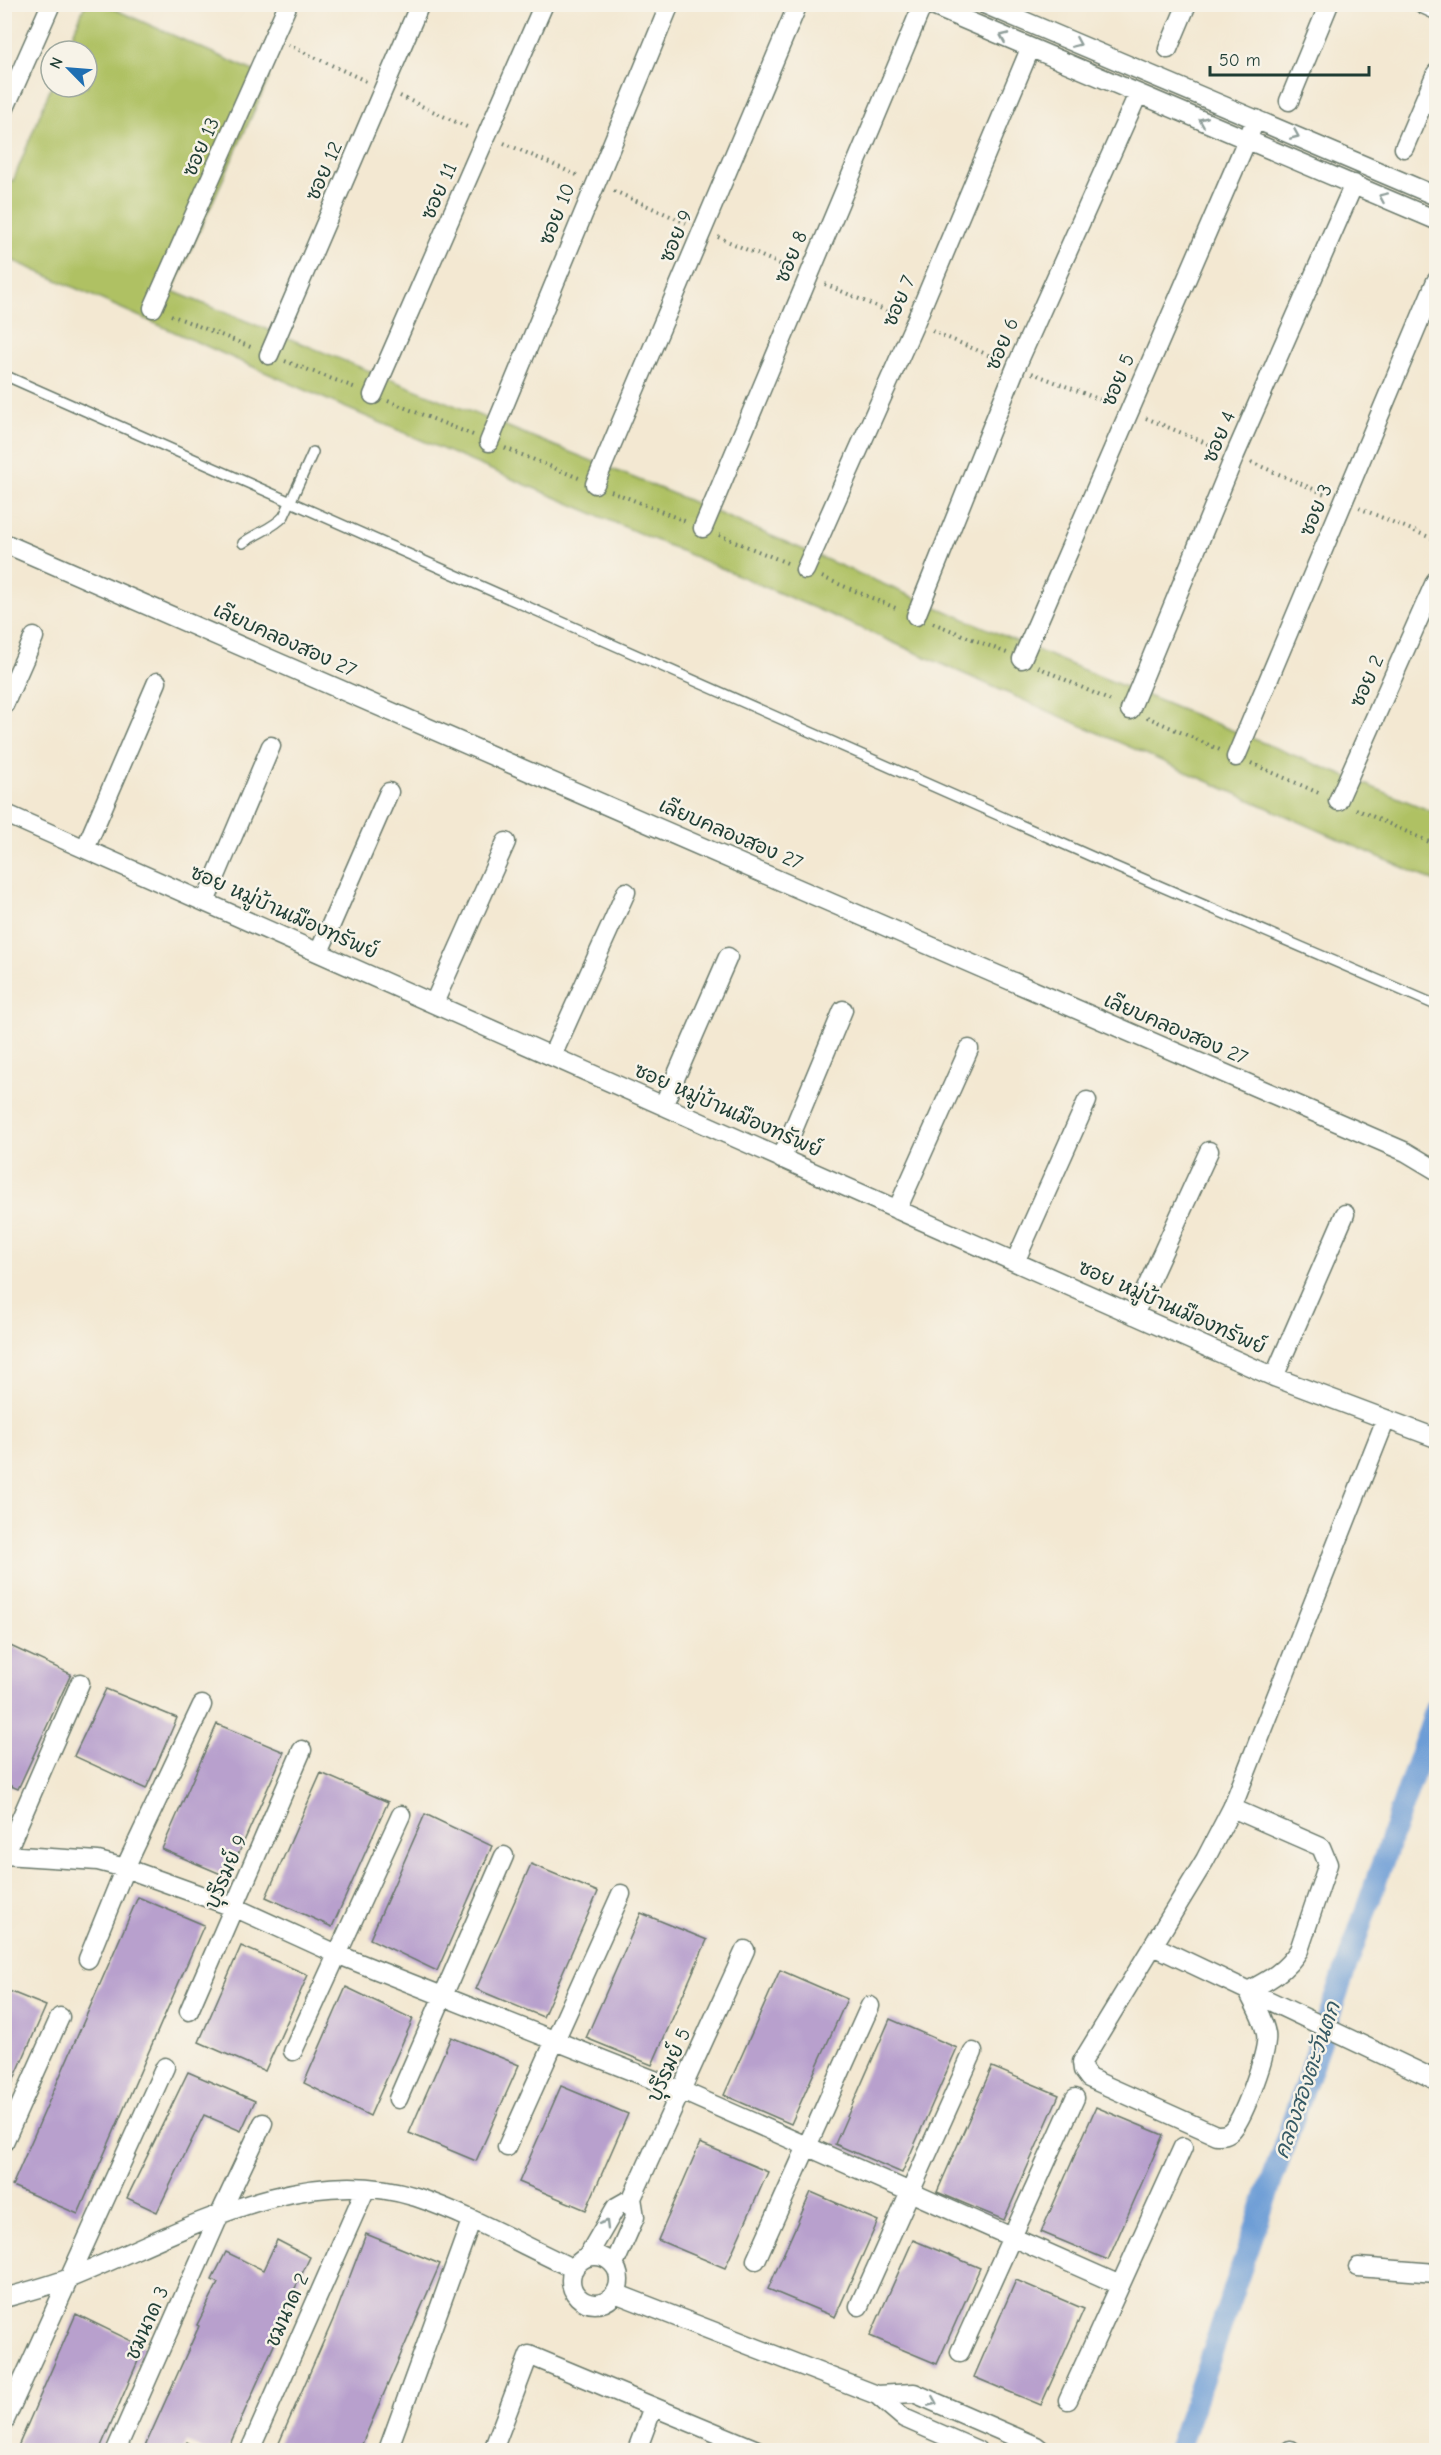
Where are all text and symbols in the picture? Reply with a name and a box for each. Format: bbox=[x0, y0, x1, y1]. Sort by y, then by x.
one-way arrow bbox=[999, 32, 1010, 44]
one-way arrow bbox=[1070, 36, 1081, 48]
north arrow bbox=[39, 39, 99, 99]
scale bar bbox=[1210, 39, 1369, 77]
text: 50 m bbox=[1219, 50, 1261, 71]
text: N bbox=[46, 55, 67, 72]
street label: ซอย 13 bbox=[178, 114, 224, 180]
one-way arrow bbox=[1198, 116, 1209, 128]
one-way arrow bbox=[1289, 128, 1300, 140]
street label: ซอย 12 bbox=[301, 138, 347, 204]
street label: ซอย 11 bbox=[416, 159, 462, 223]
street label: ซอย 10 bbox=[534, 180, 580, 248]
one-way arrow bbox=[1378, 192, 1389, 204]
street label: ซอย 9 bbox=[655, 206, 697, 266]
street label: ซอย 8 bbox=[770, 228, 812, 286]
street label: ซอย 7 bbox=[878, 271, 920, 330]
street label: ซอย 6 bbox=[981, 314, 1023, 374]
street label: ซอย 5 bbox=[1097, 350, 1139, 410]
street label: ซอย 4 bbox=[1198, 408, 1240, 466]
street label: ซอย 3 bbox=[1295, 481, 1337, 539]
street label: เลียบคลองสอง 27 bbox=[210, 597, 361, 682]
street label: ซอย 2 bbox=[1345, 651, 1389, 711]
street label: เลียบคลองสอง 27 bbox=[656, 792, 807, 875]
street label: ซอย หมู่บ้านเมืองทรัพย์ bbox=[185, 858, 382, 967]
street label: เลียบคลองสอง 27 bbox=[1101, 987, 1252, 1070]
street label: ซอย หมู่บ้านเมืองทรัพย์ bbox=[629, 1056, 826, 1165]
street label: ซอย หมู่บ้านเมืองทรัพย์ bbox=[1073, 1253, 1270, 1362]
street label: บุุรีรมย์ 9 bbox=[198, 1831, 256, 1914]
water label: คลองสองตะวันตก bbox=[1269, 1997, 1345, 2161]
street label: บุุรีรมย์ 5 bbox=[641, 2024, 699, 2107]
one-way arrow bbox=[598, 2220, 610, 2230]
street label: ชมนาด 2 bbox=[261, 2269, 313, 2351]
street label: ชมนาด 3 bbox=[121, 2283, 173, 2363]
one-way arrow bbox=[927, 2395, 938, 2407]

